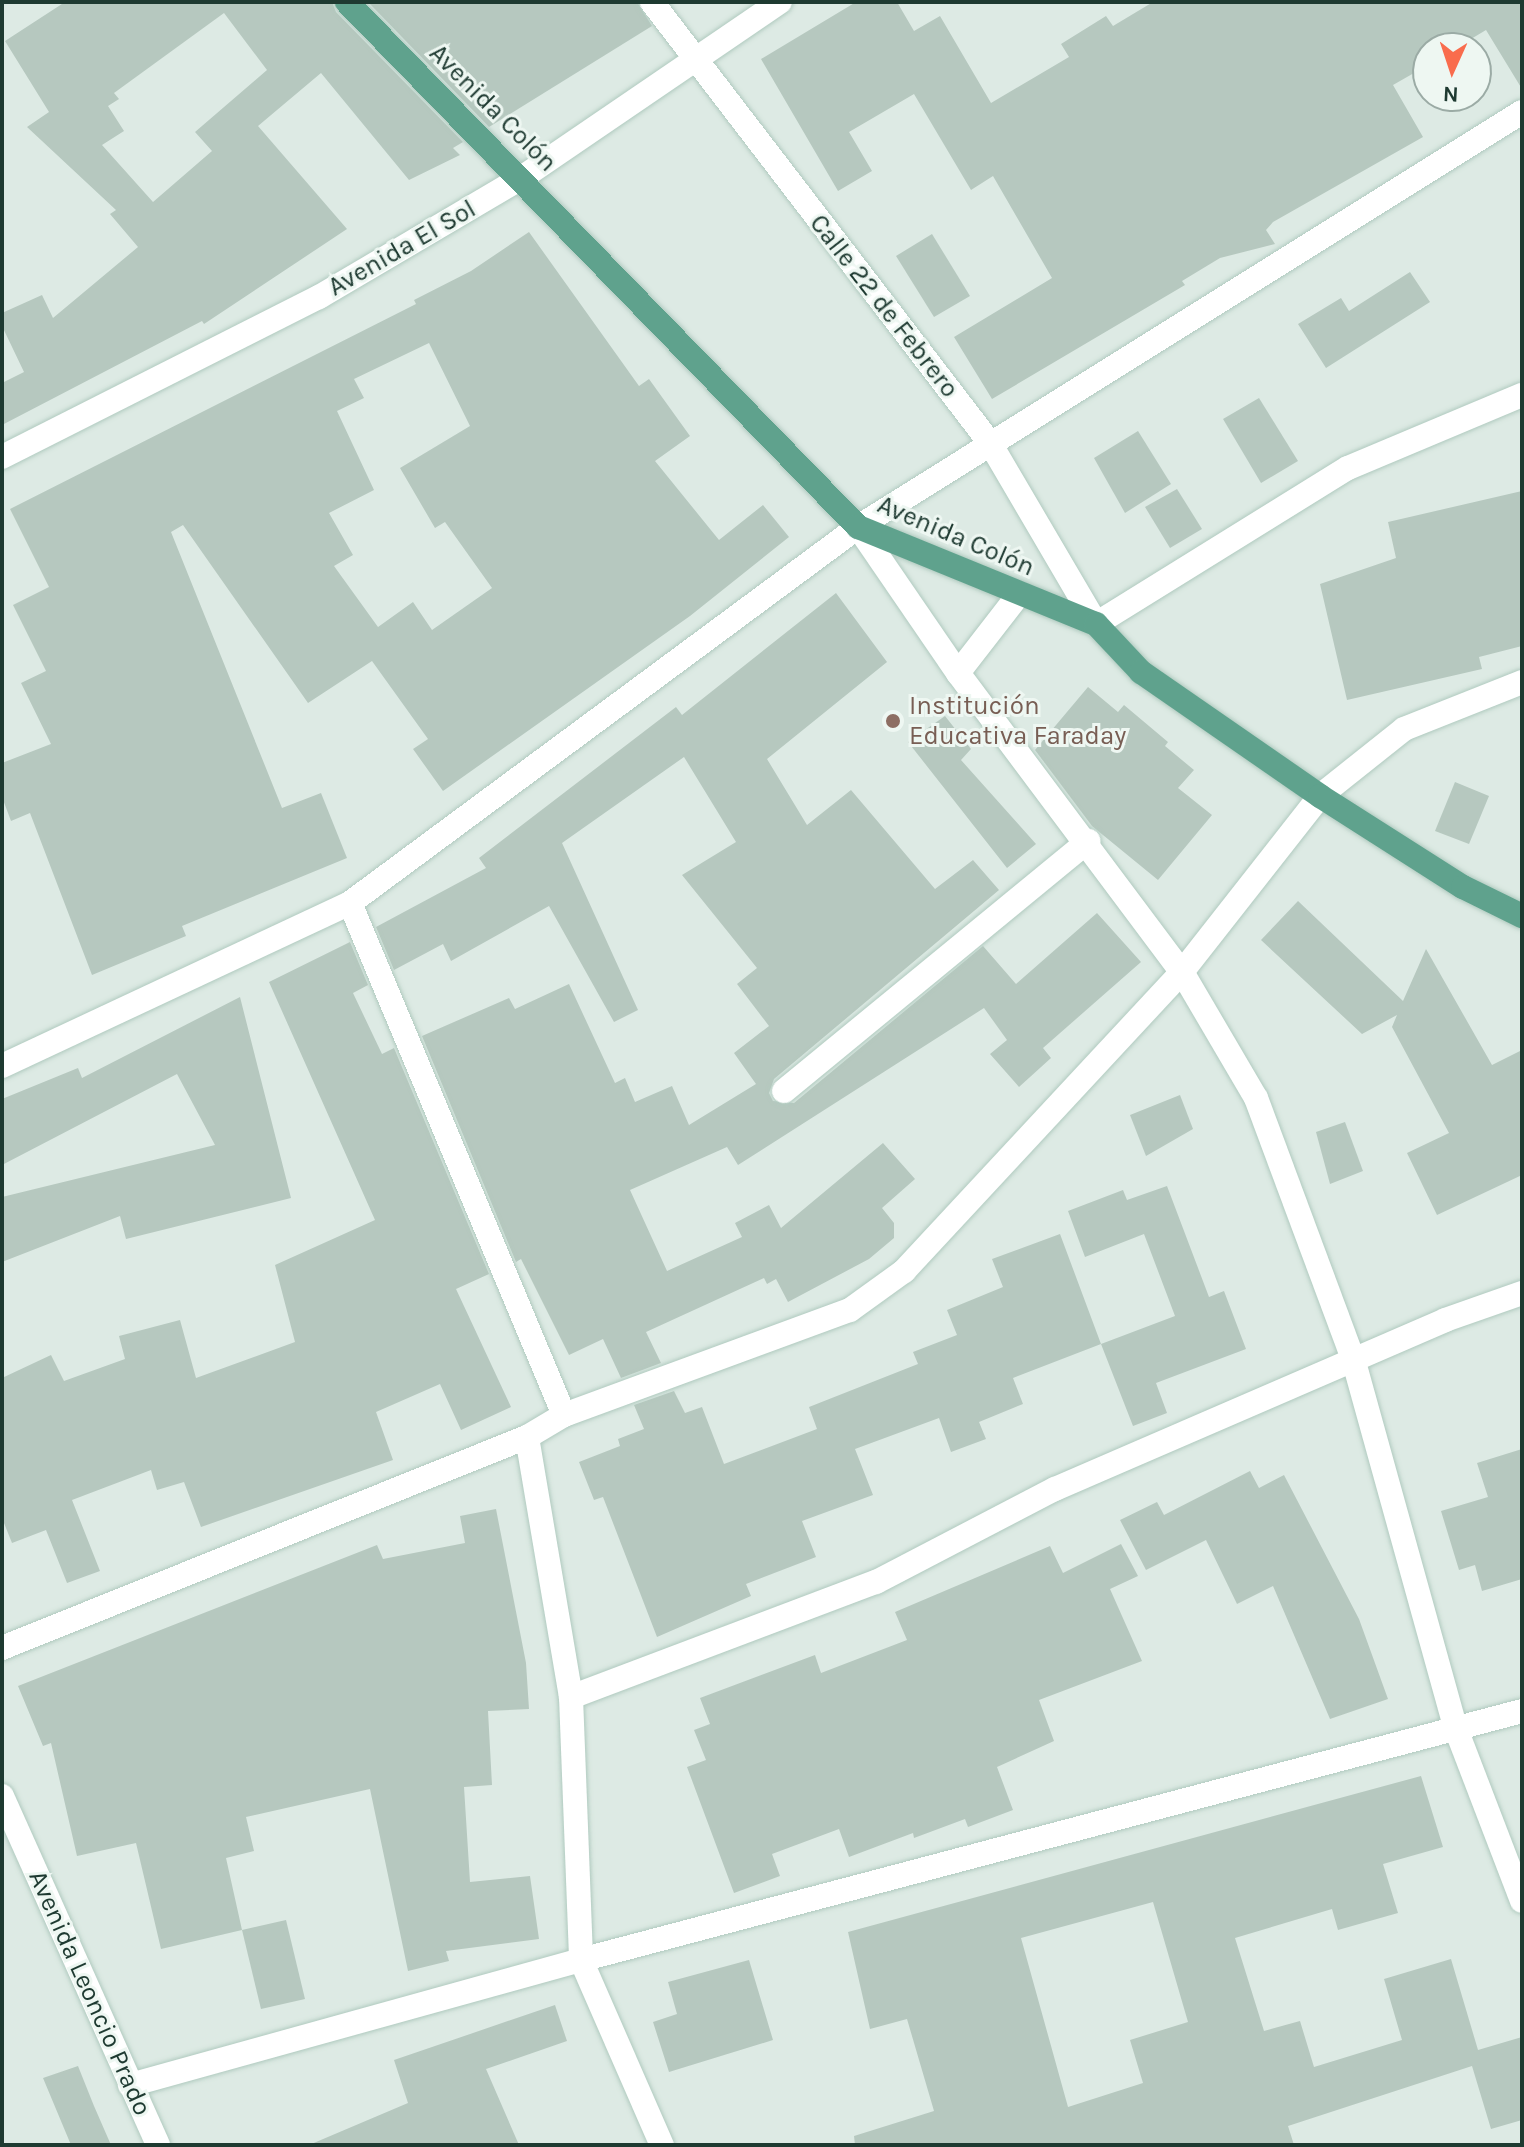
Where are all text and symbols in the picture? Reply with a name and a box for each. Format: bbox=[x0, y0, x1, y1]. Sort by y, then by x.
north arrow bbox=[1412, 32, 1492, 112]
street label: Avenida Colón bbox=[423, 38, 563, 178]
text: N bbox=[1442, 81, 1459, 107]
street label: Avenida El Sol bbox=[323, 193, 481, 303]
street label: Calle 22 de Febrero bbox=[803, 208, 965, 404]
street label: Avenida Colón bbox=[873, 489, 1039, 583]
place label: Institución Educativa Faraday bbox=[909, 690, 1126, 752]
marker: Institución Educativa Faraday bbox=[884, 712, 902, 730]
street label: Avenida Leoncio Prado bbox=[22, 1866, 158, 2120]

